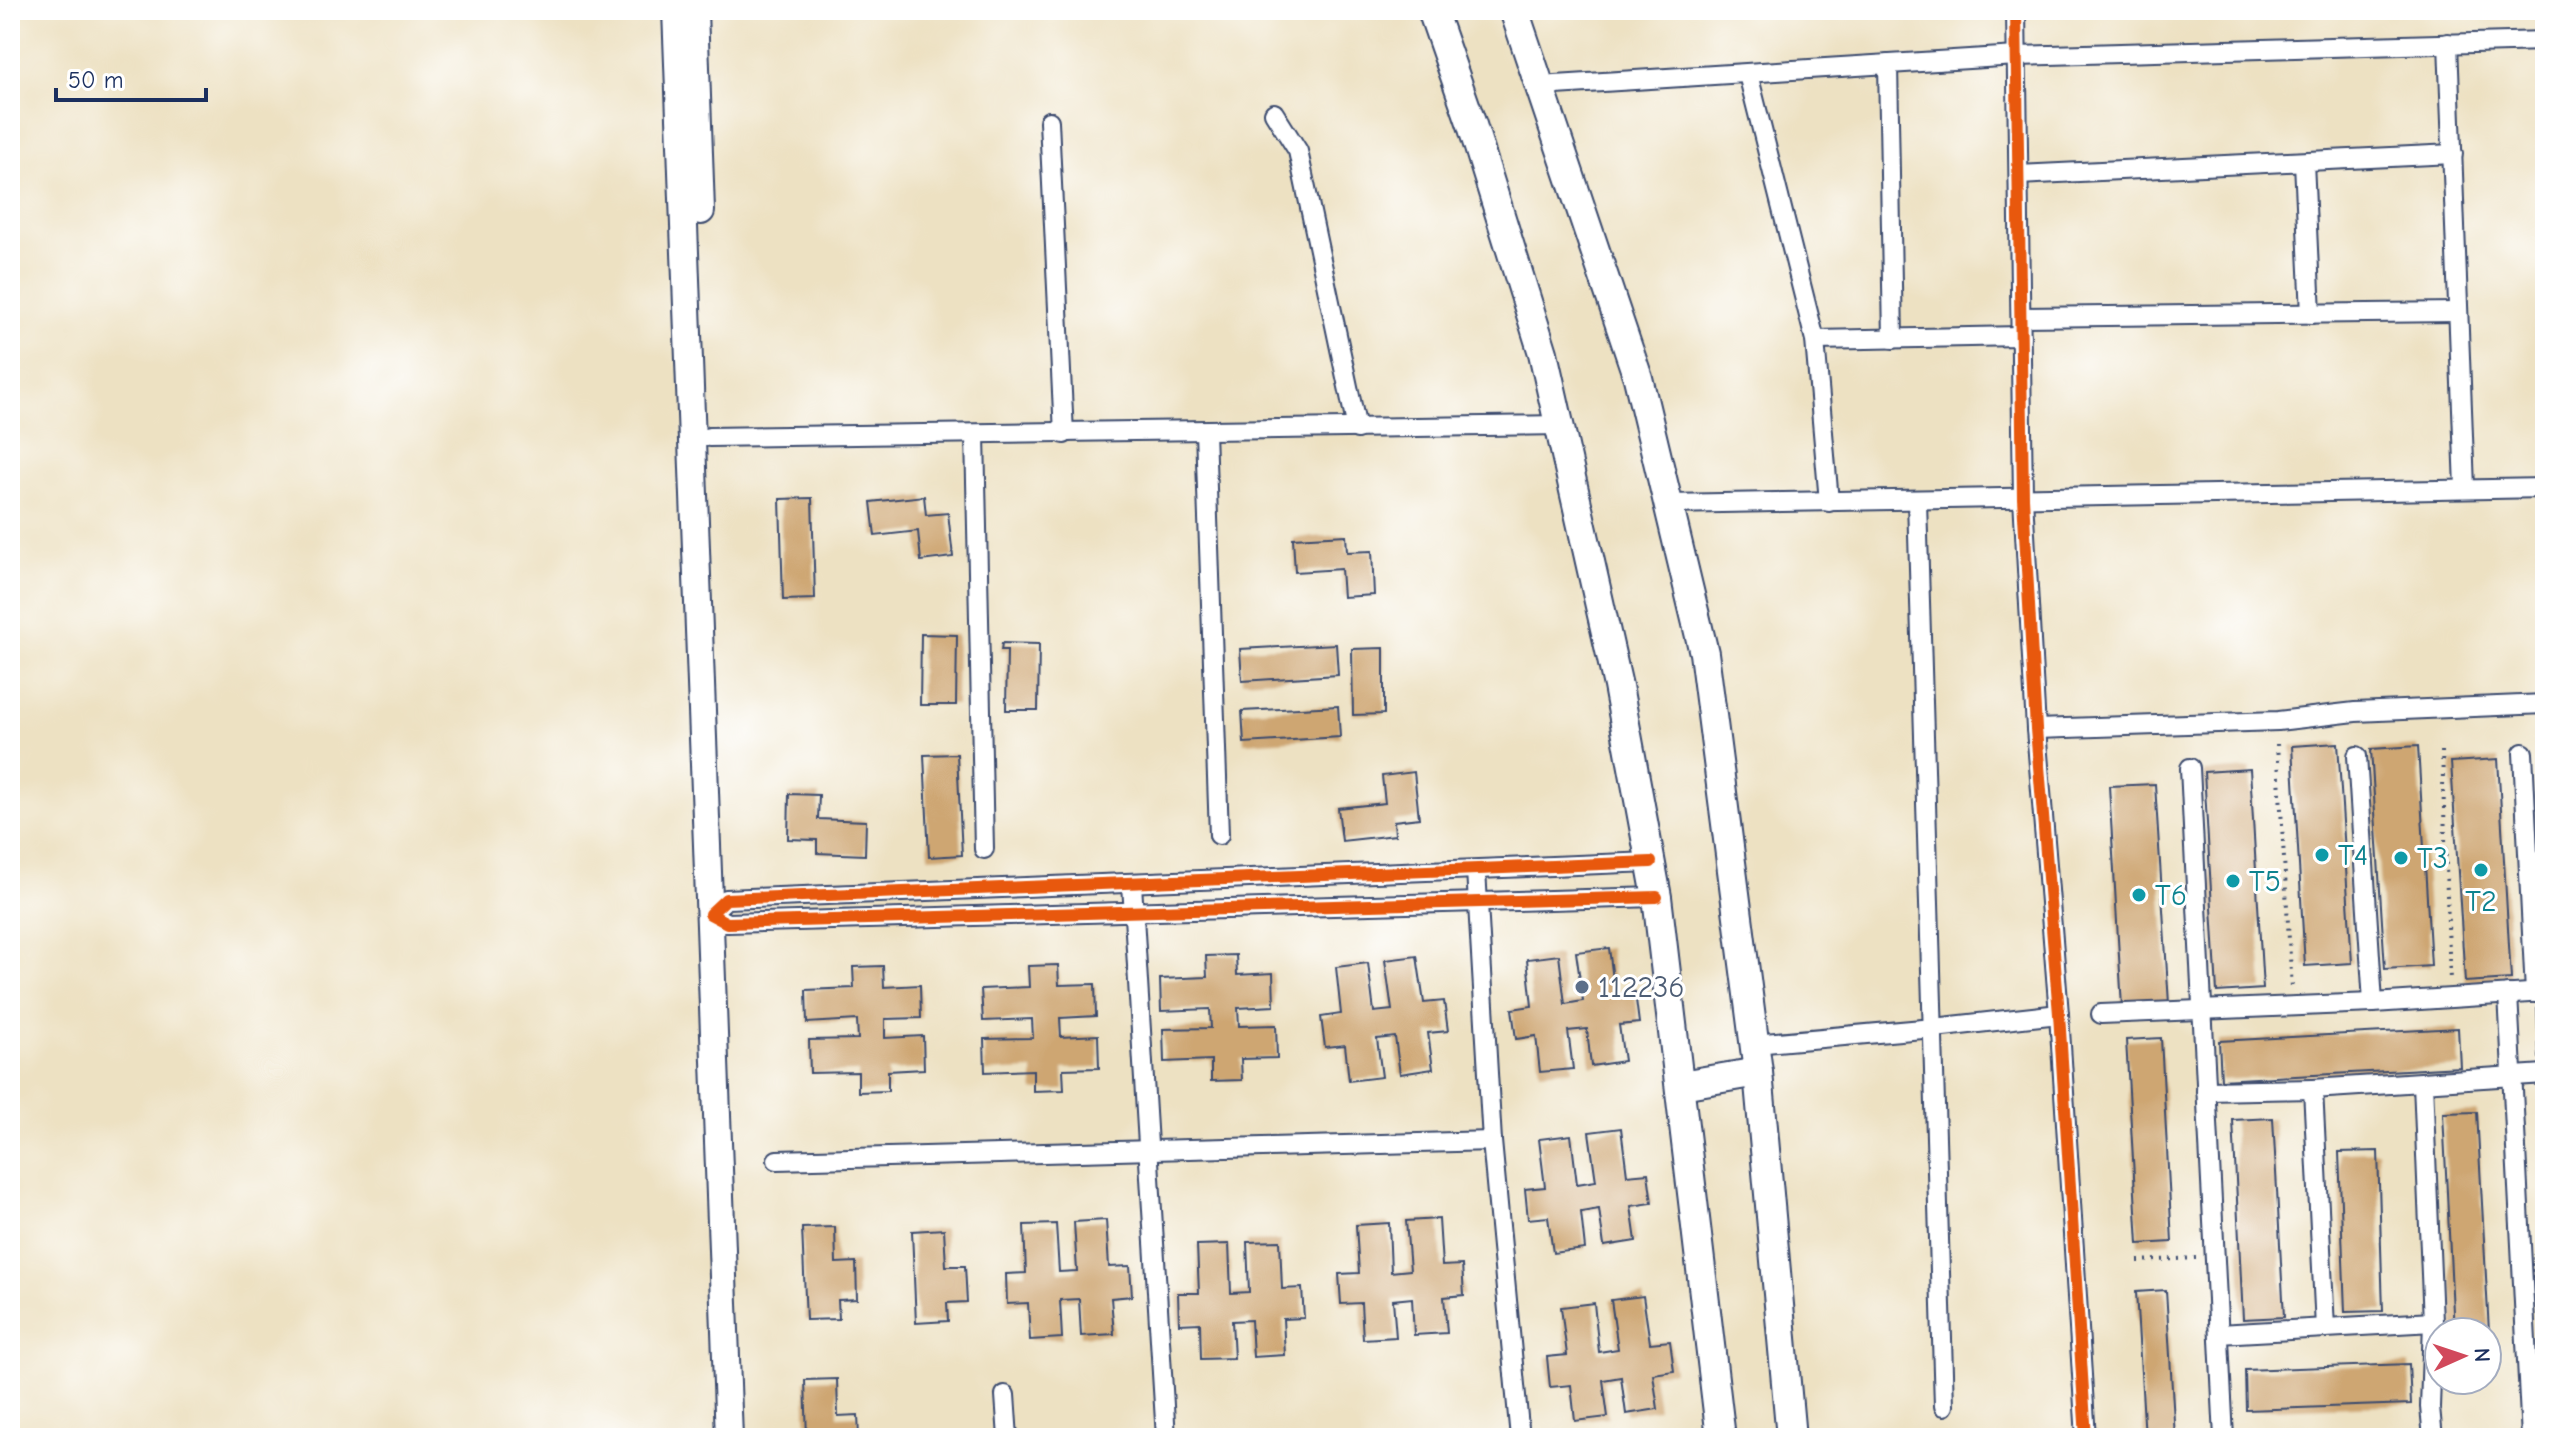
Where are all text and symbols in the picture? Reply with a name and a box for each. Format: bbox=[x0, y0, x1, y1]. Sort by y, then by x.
scale bar bbox=[56, 52, 206, 102]
text: 50 m bbox=[68, 66, 124, 94]
place label: T4 bbox=[2338, 838, 2368, 873]
place label: T3 bbox=[2417, 841, 2448, 876]
marker: T4 bbox=[2313, 846, 2331, 864]
marker: T3 bbox=[2392, 849, 2410, 867]
marker: T2 bbox=[2472, 861, 2490, 879]
place label: T5 bbox=[2249, 864, 2281, 899]
marker: T5 bbox=[2224, 872, 2242, 890]
place label: T6 bbox=[2155, 878, 2187, 913]
place label: T2 bbox=[2465, 884, 2497, 919]
marker: T6 bbox=[2130, 886, 2148, 904]
place label: 112236 bbox=[1598, 970, 1685, 1005]
marker: 112236 bbox=[1573, 978, 1591, 996]
north arrow bbox=[2423, 1316, 2503, 1396]
text: N bbox=[2469, 1347, 2495, 1363]

